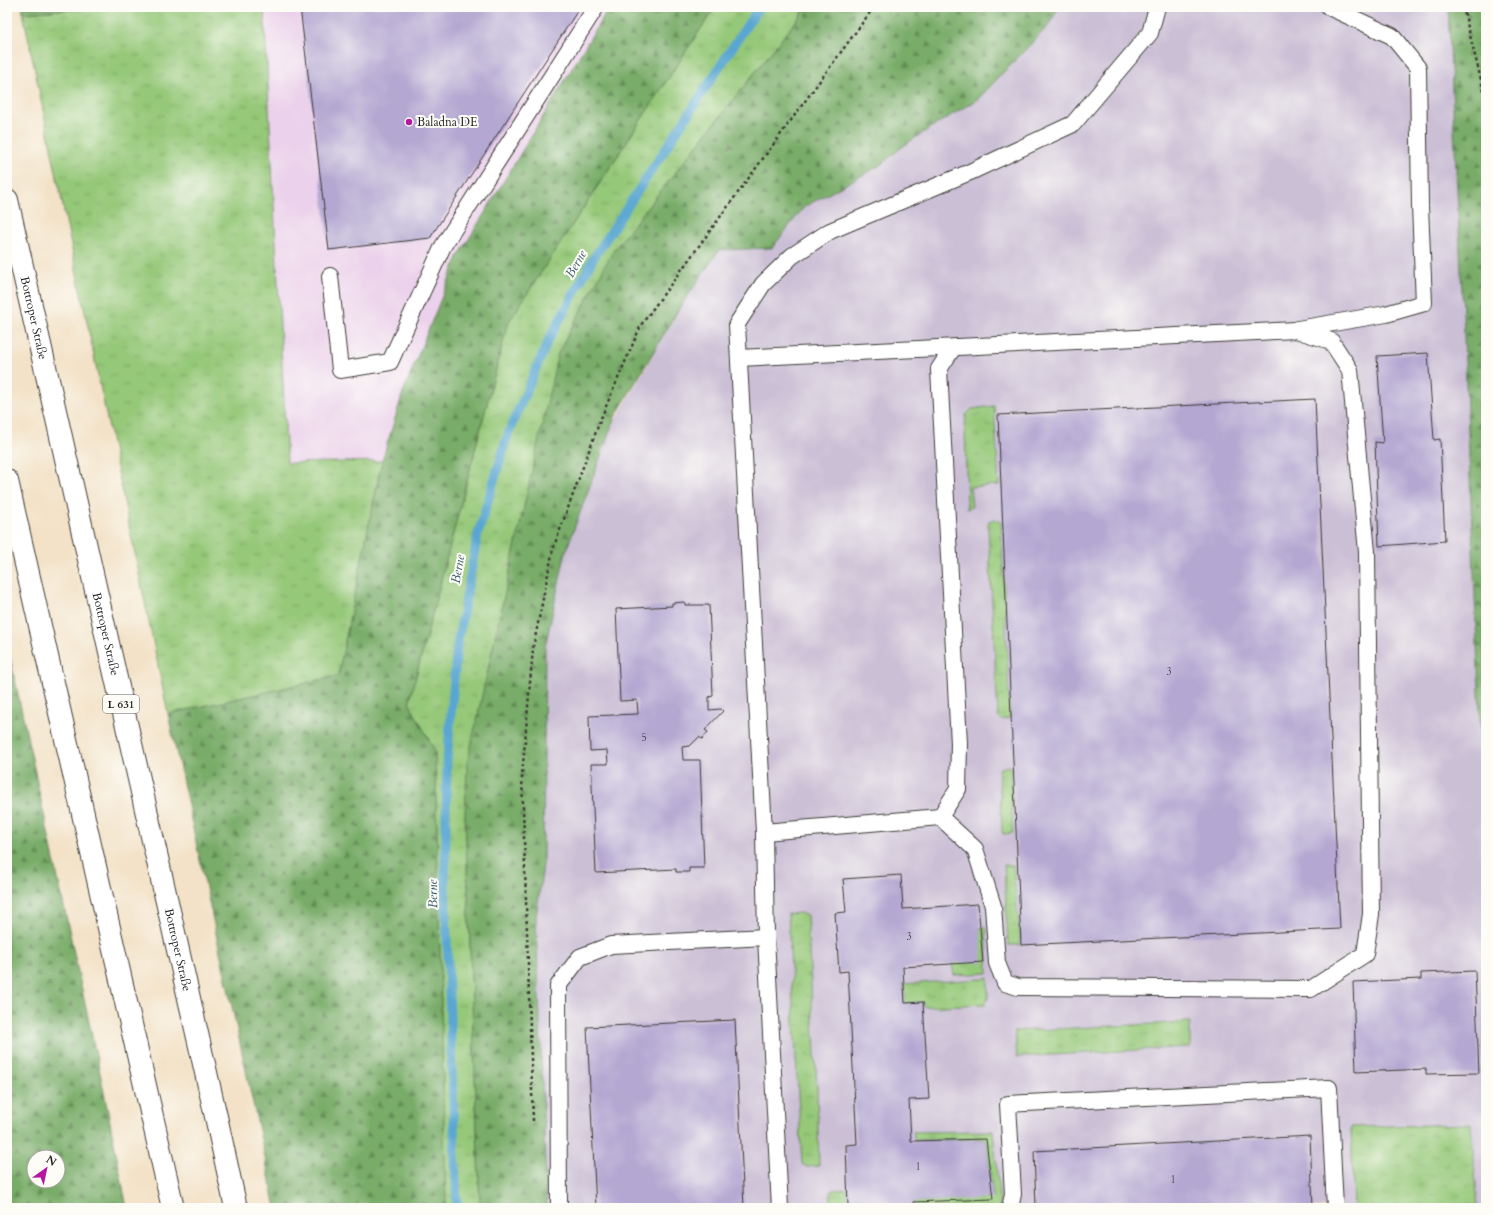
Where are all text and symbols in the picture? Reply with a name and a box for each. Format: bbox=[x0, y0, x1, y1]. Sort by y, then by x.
place label: Baladna DE bbox=[417, 114, 477, 130]
marker: Baladna DE bbox=[404, 117, 414, 127]
water label: Berne bbox=[561, 246, 592, 281]
street label: Bottroper Straße bbox=[17, 275, 51, 361]
water label: Berne bbox=[447, 552, 470, 585]
street label: Bottroper Straße bbox=[89, 591, 123, 677]
house number: 3 bbox=[1166, 665, 1172, 679]
road number: L 631 bbox=[103, 695, 139, 713]
house number: 5 bbox=[641, 731, 647, 745]
water label: Berne bbox=[424, 878, 442, 909]
street label: Bottroper Straße bbox=[161, 907, 195, 993]
house number: 3 bbox=[906, 930, 912, 944]
north arrow bbox=[26, 1149, 66, 1189]
text: N bbox=[43, 1152, 60, 1170]
house number: 1 bbox=[915, 1160, 921, 1174]
house number: 1 bbox=[1170, 1173, 1176, 1187]

